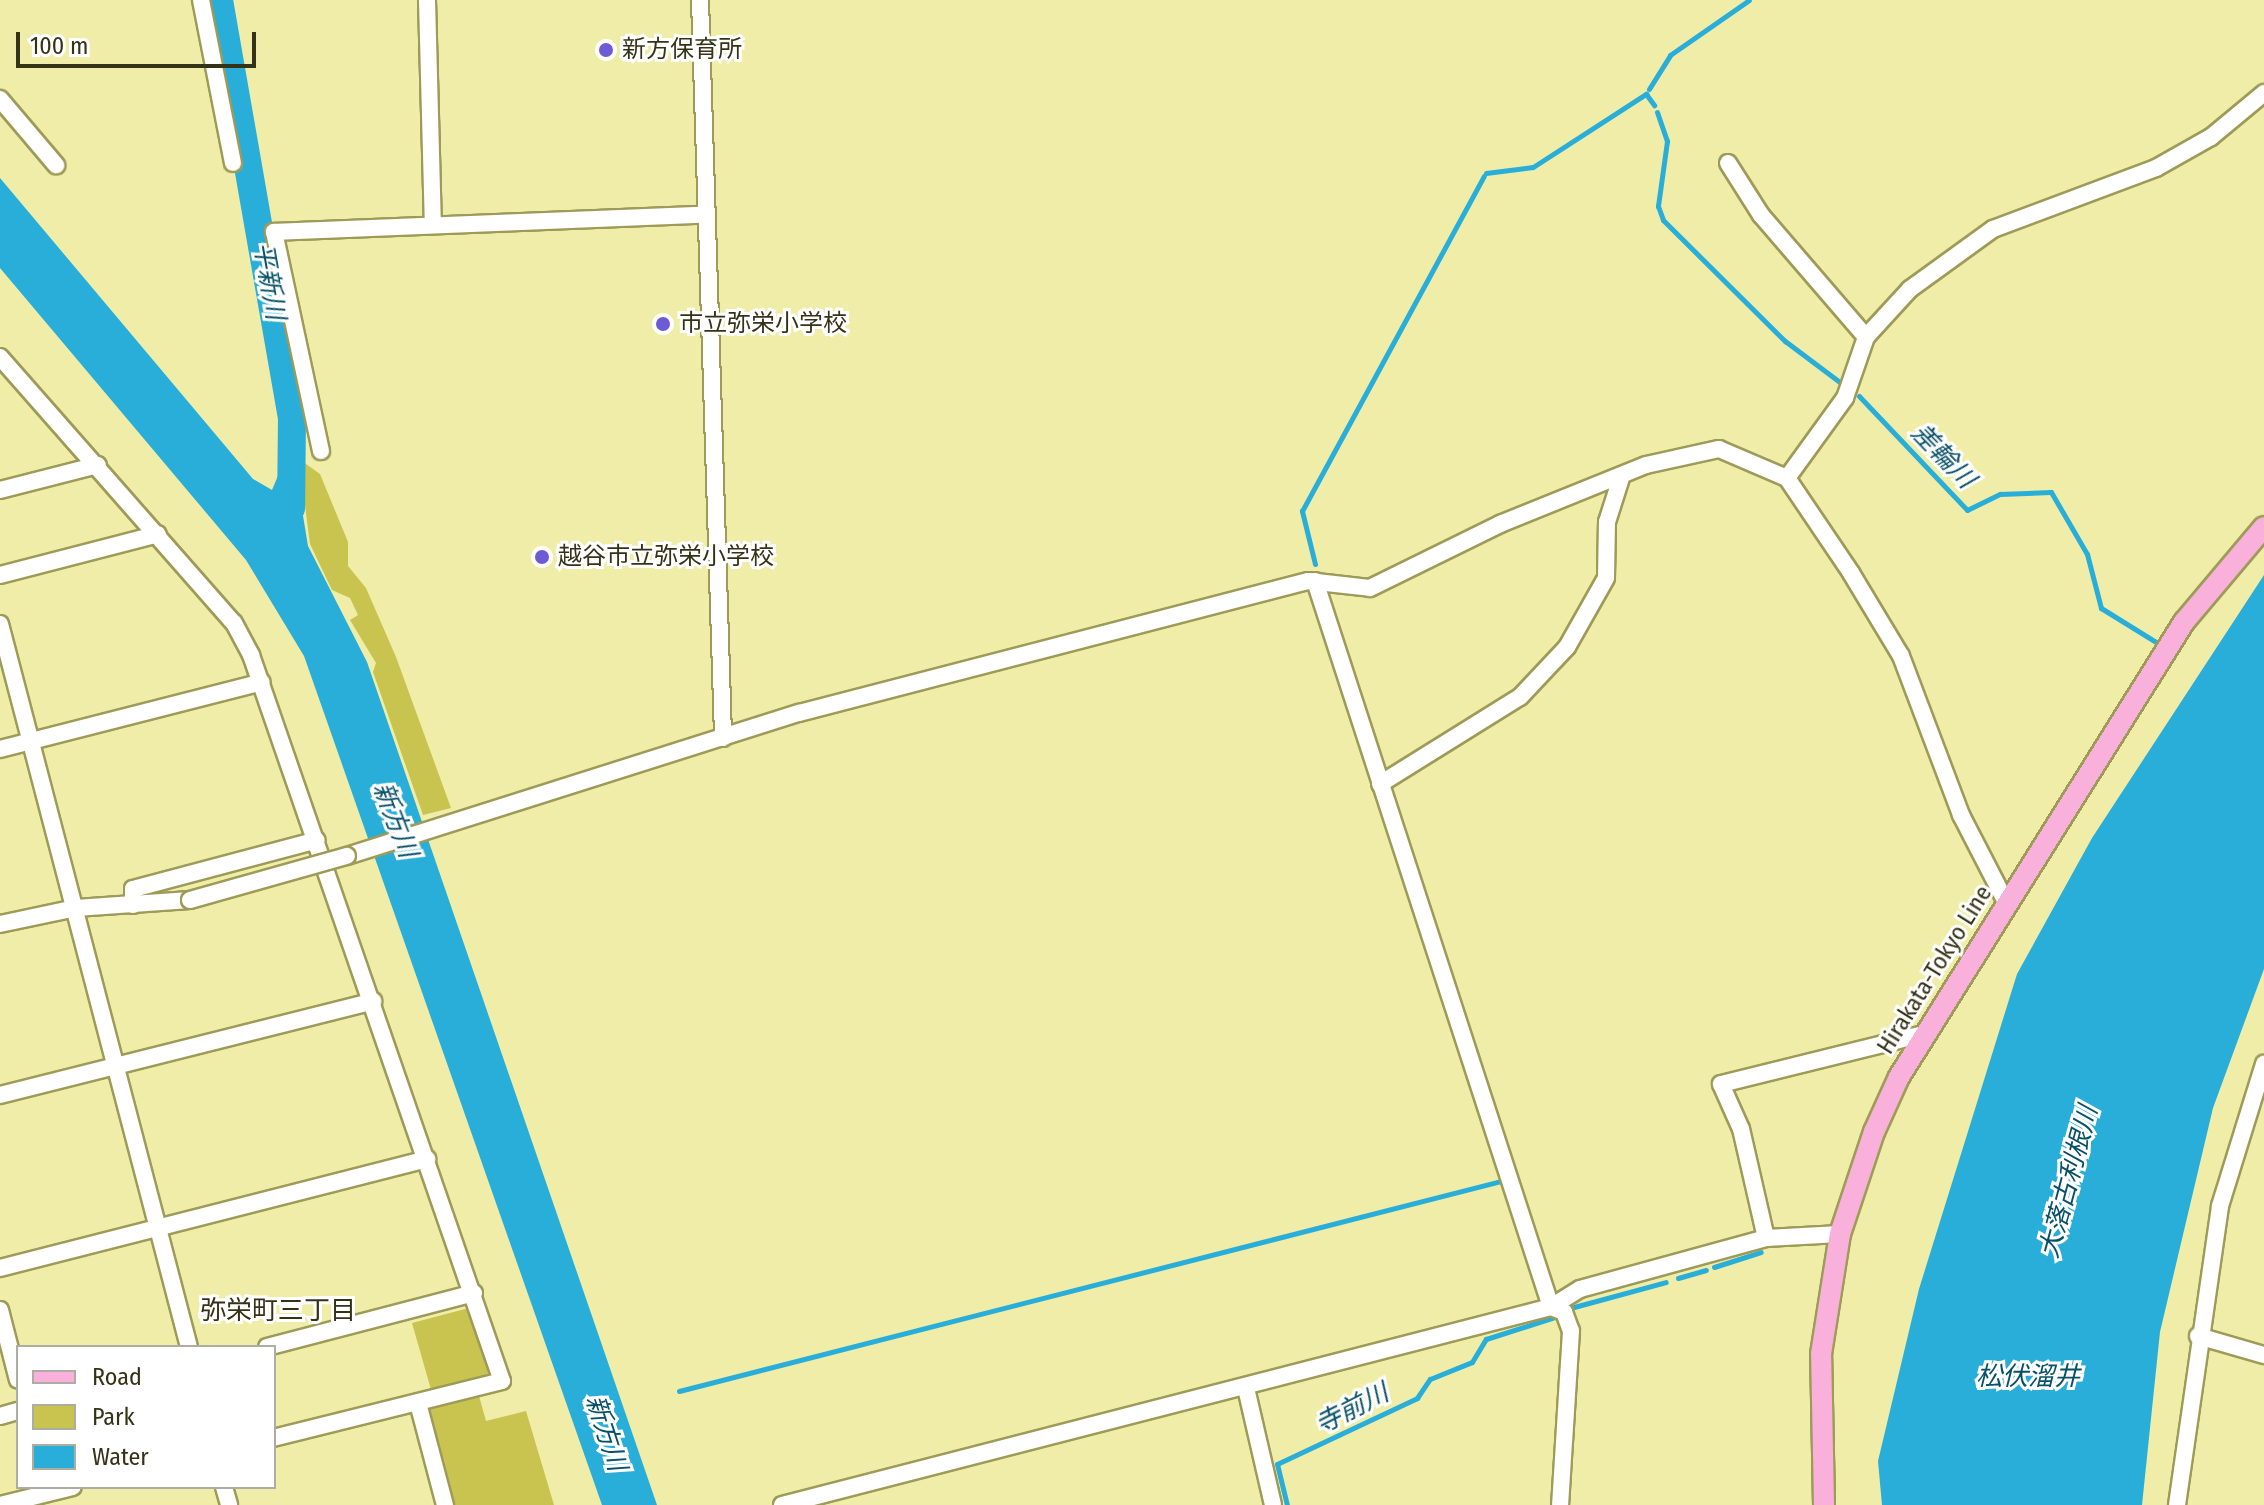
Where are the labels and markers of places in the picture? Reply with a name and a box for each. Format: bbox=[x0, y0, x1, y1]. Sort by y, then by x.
place label: 新方保育所 bbox=[622, 36, 742, 64]
marker: 新方保育所 bbox=[597, 41, 615, 59]
place label: 市立弥栄小学校 bbox=[679, 310, 847, 338]
marker: 市立弥栄小学校 bbox=[654, 315, 672, 333]
place label: 越谷市立弥栄小学校 bbox=[558, 543, 774, 571]
marker: 越谷市立弥栄小学校 bbox=[533, 548, 551, 566]

